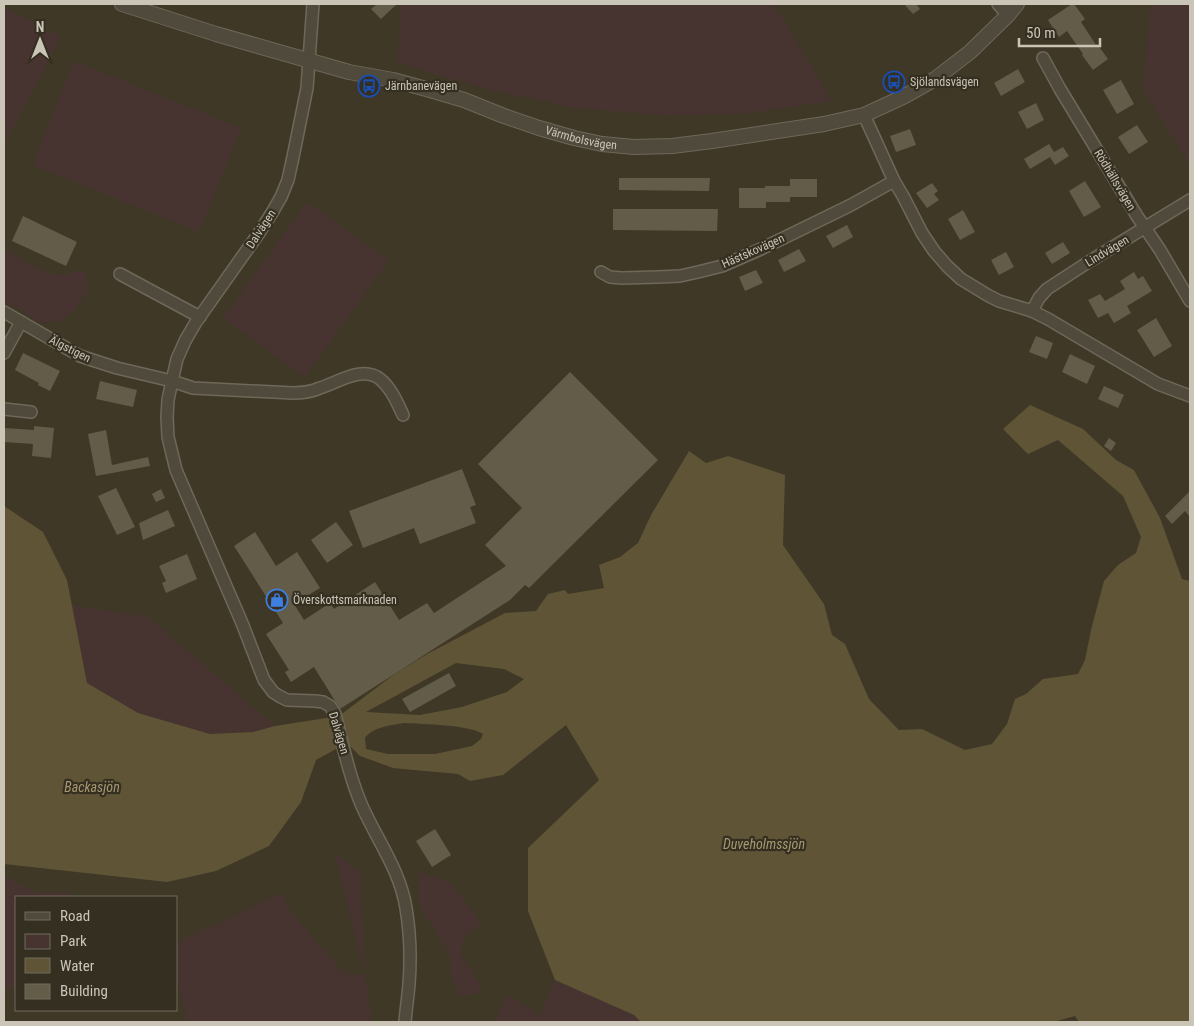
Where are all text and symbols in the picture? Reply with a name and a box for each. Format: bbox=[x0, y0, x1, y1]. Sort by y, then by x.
north arrow bbox=[15, 15, 65, 65]
scale bar bbox=[1019, 15, 1100, 47]
text: N bbox=[36, 19, 44, 35]
text: 50 m bbox=[1026, 24, 1056, 42]
bus stop icon: Sjölandsvägen bbox=[882, 70, 906, 94]
bus stop icon: Järnbanevägen bbox=[357, 74, 381, 98]
place label: Sjölandsvägen bbox=[910, 75, 979, 89]
place label: Järnbanevägen bbox=[385, 79, 457, 93]
street label: Värmbolsvägen bbox=[544, 123, 618, 152]
street label: Rödhällsvägen bbox=[1091, 147, 1139, 213]
street label: Dalvägen bbox=[243, 207, 279, 251]
street label: Hästskovägen bbox=[719, 231, 787, 271]
street label: Lindvägen bbox=[1083, 232, 1131, 269]
street label: Älgstigen bbox=[47, 332, 94, 365]
shop icon: Överskottsmarknaden bbox=[265, 588, 289, 612]
place label: Överskottsmarknaden bbox=[293, 592, 397, 607]
street label: Dalvägen bbox=[326, 710, 352, 756]
water label: Backasjön bbox=[64, 779, 120, 795]
water label: Duveholmssjön bbox=[723, 836, 805, 852]
legend bbox=[15, 896, 178, 1011]
text: Road bbox=[60, 907, 90, 925]
text: Park bbox=[60, 932, 87, 950]
text: Water bbox=[60, 957, 95, 975]
text: Building bbox=[60, 982, 108, 1000]

